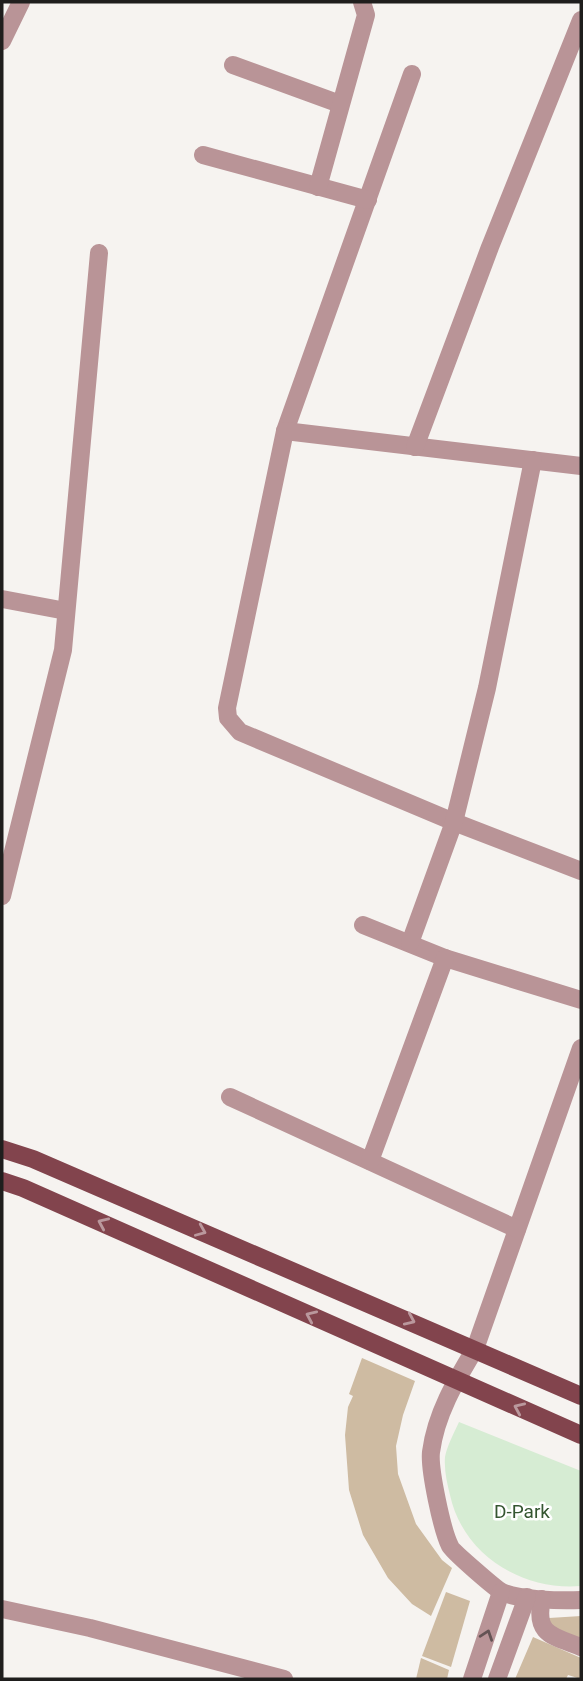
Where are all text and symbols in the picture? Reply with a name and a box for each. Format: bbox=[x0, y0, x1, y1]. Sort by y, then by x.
one-way arrow bbox=[98, 1217, 110, 1231]
one-way arrow bbox=[193, 1223, 206, 1237]
one-way arrow bbox=[306, 1310, 318, 1324]
one-way arrow bbox=[403, 1312, 415, 1326]
one-way arrow bbox=[514, 1402, 526, 1416]
park label: D-Park bbox=[494, 1500, 550, 1523]
one-way arrow bbox=[479, 1630, 493, 1642]

